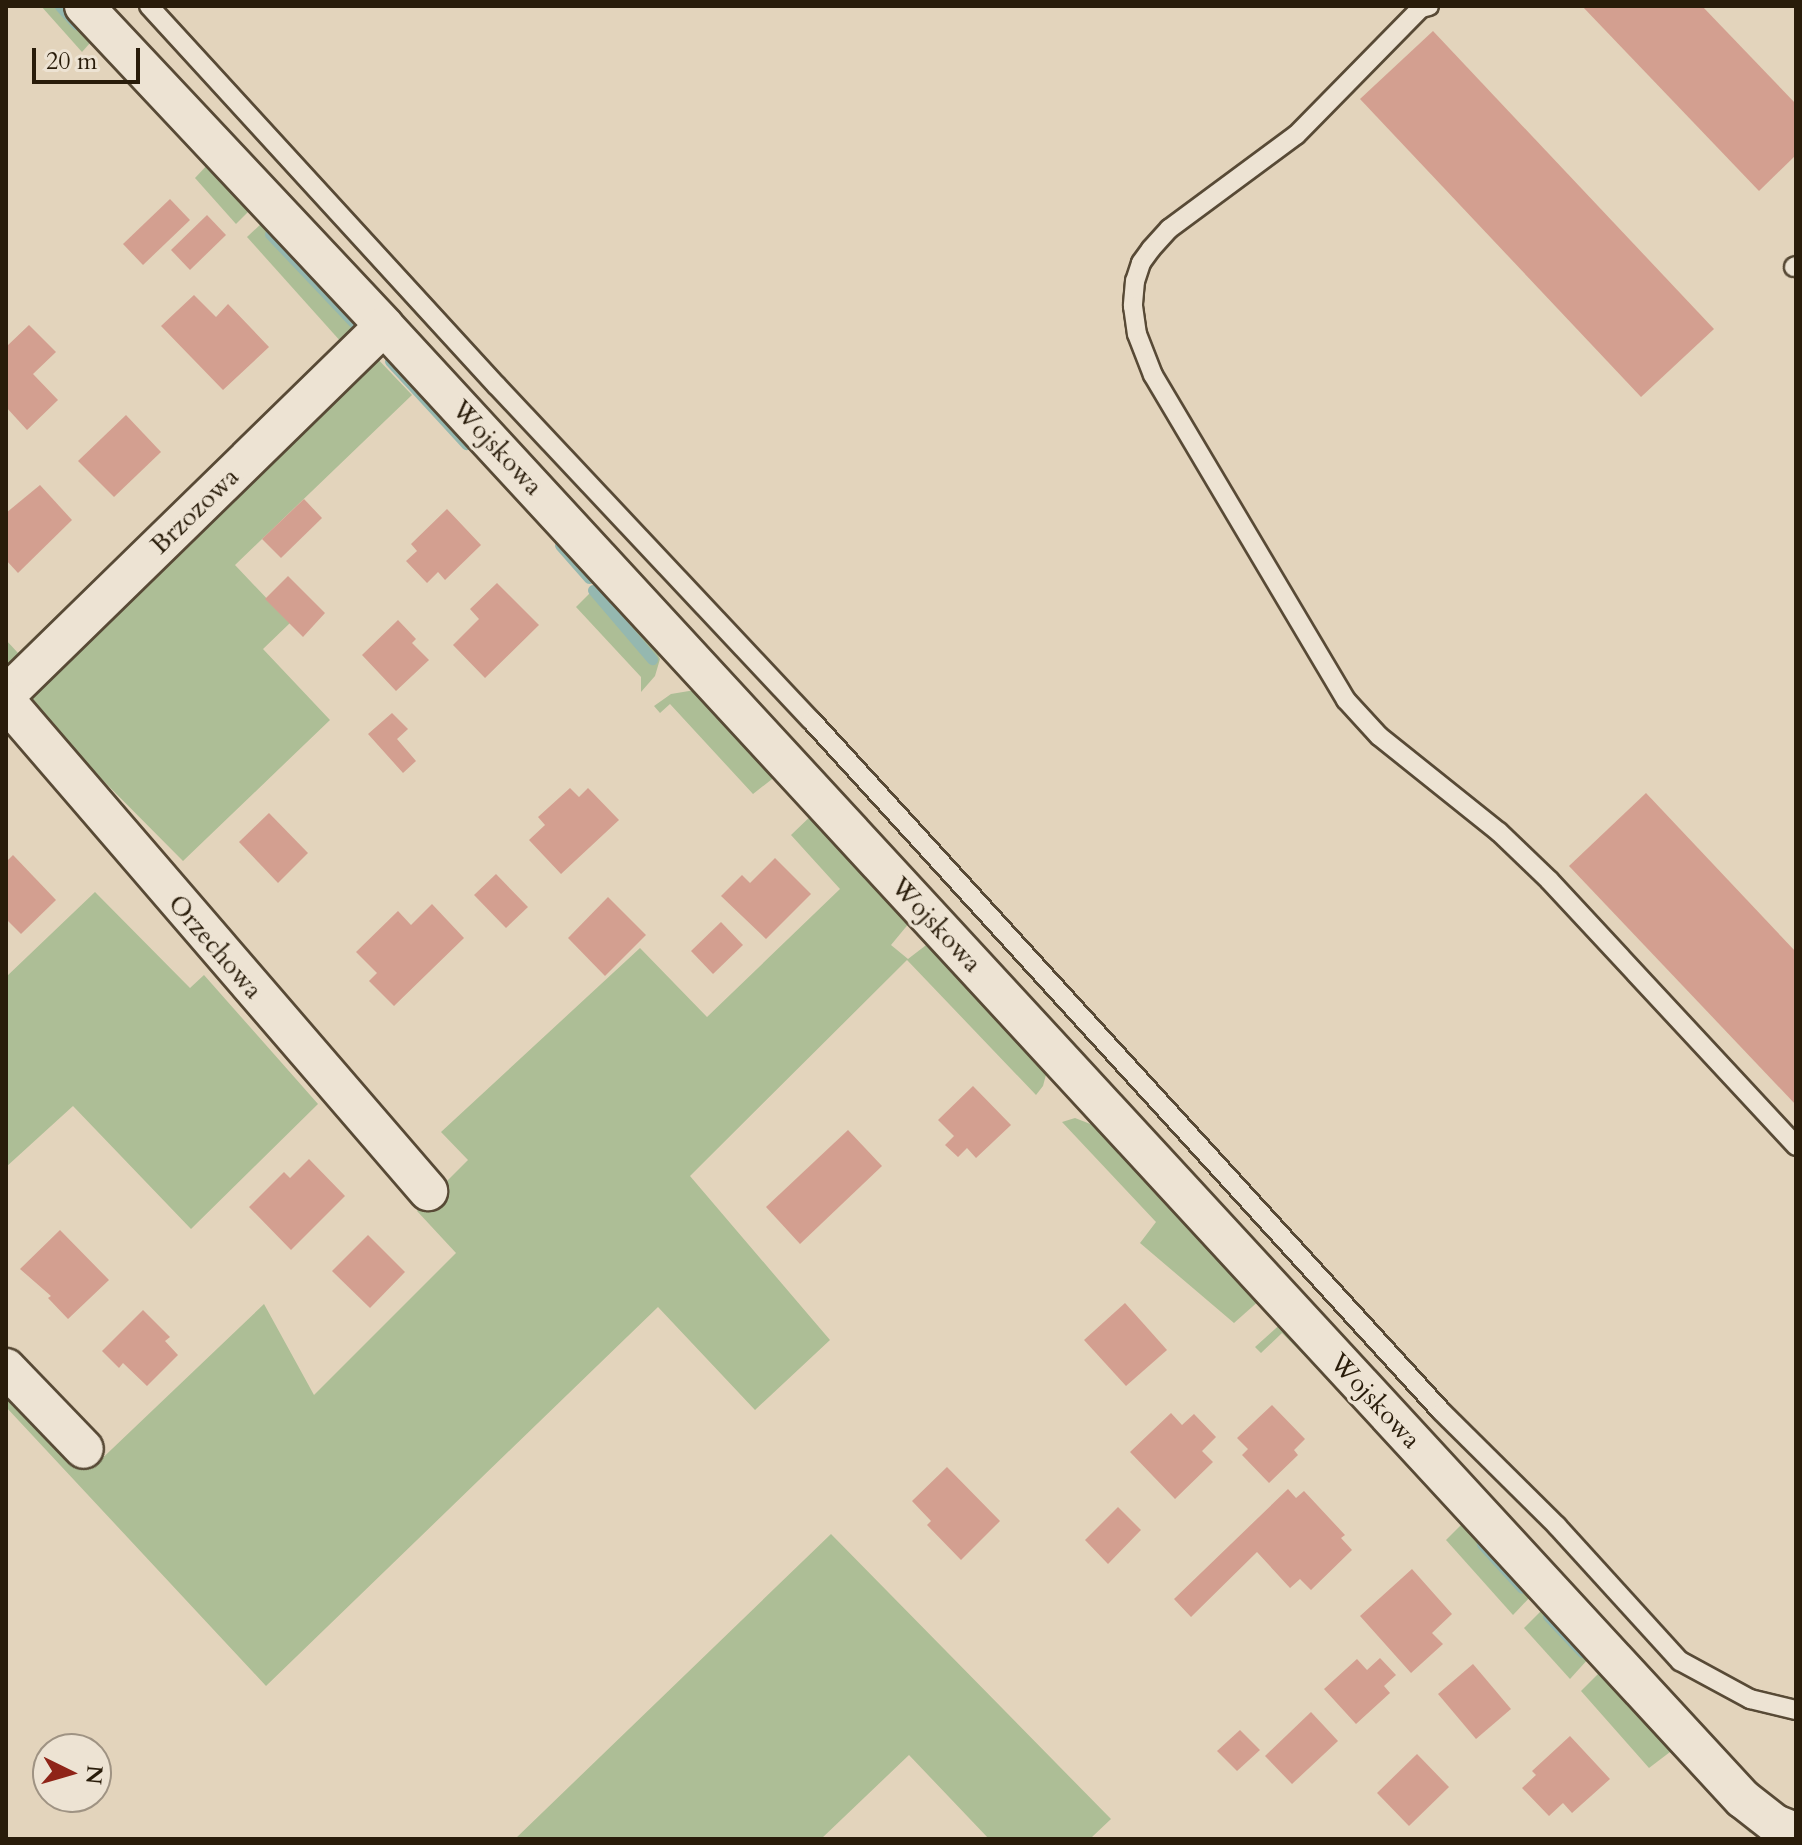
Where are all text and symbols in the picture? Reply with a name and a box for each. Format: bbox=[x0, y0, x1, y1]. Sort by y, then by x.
scale bar bbox=[36, 32, 144, 82]
text: 20 m bbox=[46, 45, 97, 78]
street label: Wojskowa bbox=[445, 394, 549, 502]
street label: Brzozowa bbox=[144, 461, 246, 561]
street label: Wojskowa bbox=[884, 871, 988, 979]
street label: Orzechowa bbox=[161, 889, 269, 1005]
street label: Wojskowa bbox=[1323, 1347, 1427, 1455]
north arrow bbox=[32, 1733, 112, 1813]
text: N bbox=[78, 1764, 110, 1786]

